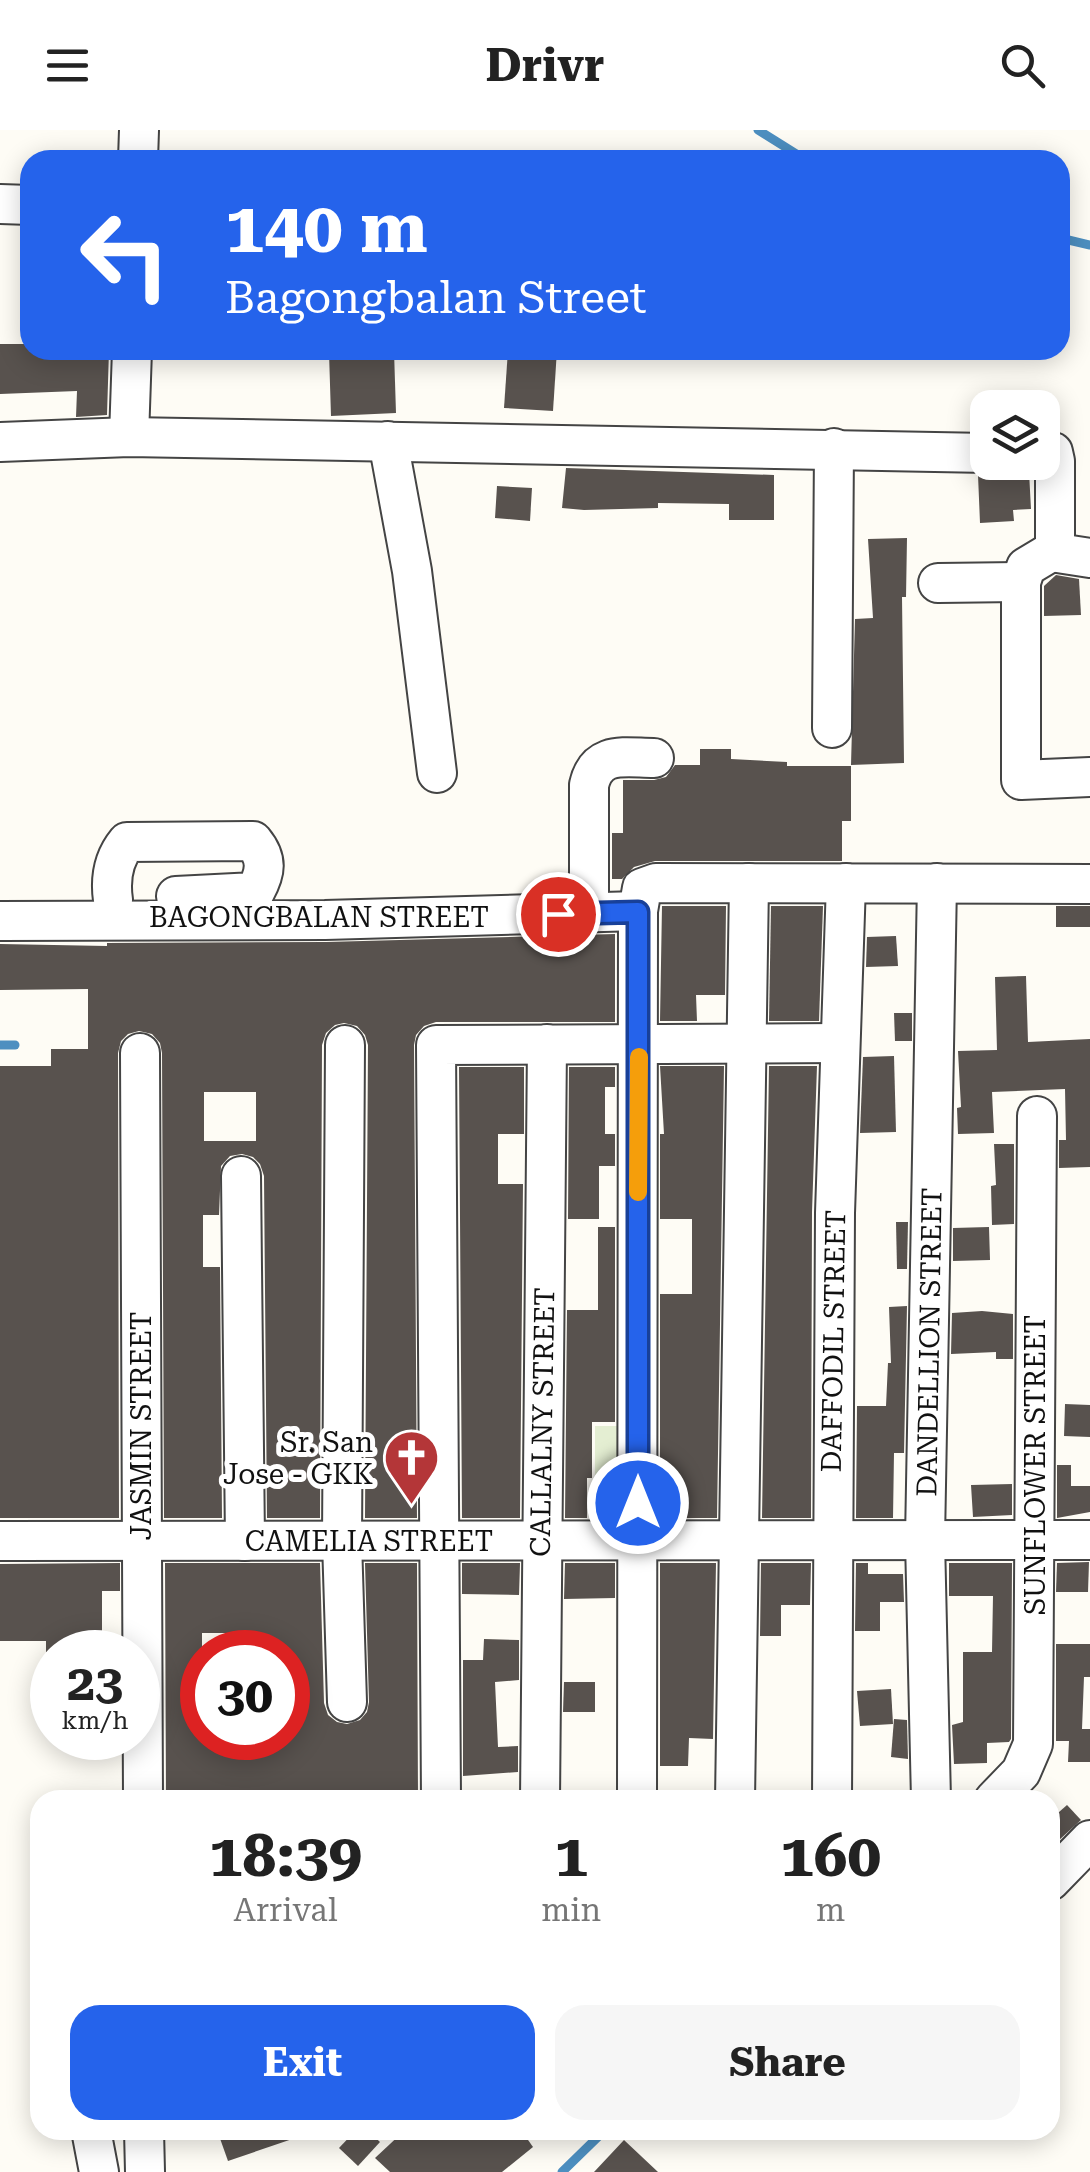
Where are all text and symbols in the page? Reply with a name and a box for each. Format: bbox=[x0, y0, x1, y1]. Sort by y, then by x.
icon: menu bbox=[40, 38, 95, 93]
icon: search bbox=[995, 38, 1050, 93]
text: Drivr bbox=[486, 39, 604, 92]
text: 140 m bbox=[225, 187, 428, 269]
icon: left bbox=[60, 190, 190, 320]
text: Bagongbalan Street bbox=[225, 271, 647, 324]
map controls bbox=[970, 390, 1060, 480]
button: layers bbox=[970, 390, 1060, 480]
pin bbox=[516, 872, 601, 957]
icon: arrive bbox=[531, 887, 586, 942]
street label: BAGONGBALAN STREET bbox=[149, 901, 489, 934]
street label: DANDELLION STREET bbox=[910, 1187, 949, 1497]
street label: DAFFODIL STREET bbox=[815, 1209, 852, 1473]
street label: CALLALNY STREET bbox=[524, 1287, 561, 1557]
street label: JASMIN STREET bbox=[125, 1312, 158, 1540]
street label: SUNFLOWER STREET bbox=[1019, 1315, 1052, 1615]
place label: Sr. San Jose - GKK bbox=[223, 1426, 373, 1491]
church icon: Sr. San Jose - GKK bbox=[382, 1428, 442, 1507]
position arrow bbox=[586, 1451, 690, 1555]
street label: CAMELIA STREET bbox=[245, 1525, 493, 1558]
speed limit sign: 30 bbox=[180, 1630, 310, 1760]
text: 23 bbox=[67, 1654, 123, 1712]
text: km/h bbox=[62, 1706, 128, 1735]
text: 18:39 bbox=[209, 1820, 362, 1891]
text: 1 bbox=[554, 1820, 588, 1891]
text: 160 bbox=[780, 1820, 881, 1891]
text: Arrival bbox=[234, 1891, 338, 1929]
text: min bbox=[541, 1891, 601, 1929]
text: m bbox=[816, 1891, 845, 1929]
button: Exit bbox=[70, 2005, 535, 2120]
button: Share bbox=[555, 2005, 1020, 2120]

